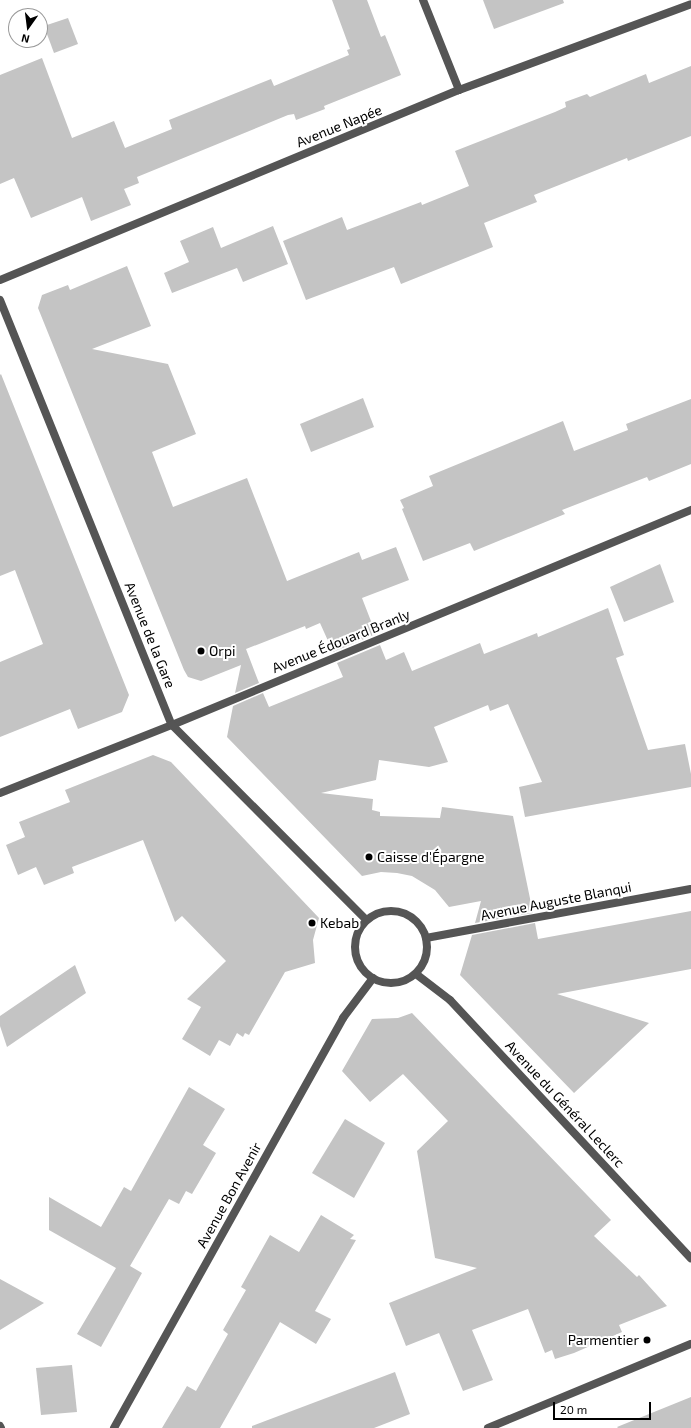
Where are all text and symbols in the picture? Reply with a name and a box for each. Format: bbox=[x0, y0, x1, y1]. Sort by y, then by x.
north arrow bbox=[8, 8, 48, 48]
text: N bbox=[20, 32, 31, 46]
street label: Avenue Napée bbox=[294, 101, 384, 151]
street label: Avenue de la Gare bbox=[121, 579, 179, 691]
street label: Avenue Édouard Branly bbox=[269, 606, 413, 676]
place label: Orpi bbox=[209, 643, 236, 659]
marker: Orpi bbox=[196, 646, 206, 656]
place label: Caisse d'Épargne bbox=[377, 849, 485, 865]
marker: Caisse d'Épargne bbox=[364, 852, 374, 862]
street label: Avenue Auguste Blanqui bbox=[479, 878, 633, 924]
place label: Kebab bbox=[320, 915, 359, 931]
marker: Kebab bbox=[307, 918, 317, 928]
street label: Avenue du Général Leclerc bbox=[502, 1037, 628, 1171]
street label: Avenue Bon Avenir bbox=[193, 1139, 265, 1251]
place label: Parmentier bbox=[568, 1332, 639, 1348]
marker: Parmentier bbox=[642, 1335, 652, 1345]
scale bar bbox=[555, 1394, 653, 1420]
text: 20 m bbox=[560, 1402, 587, 1416]

